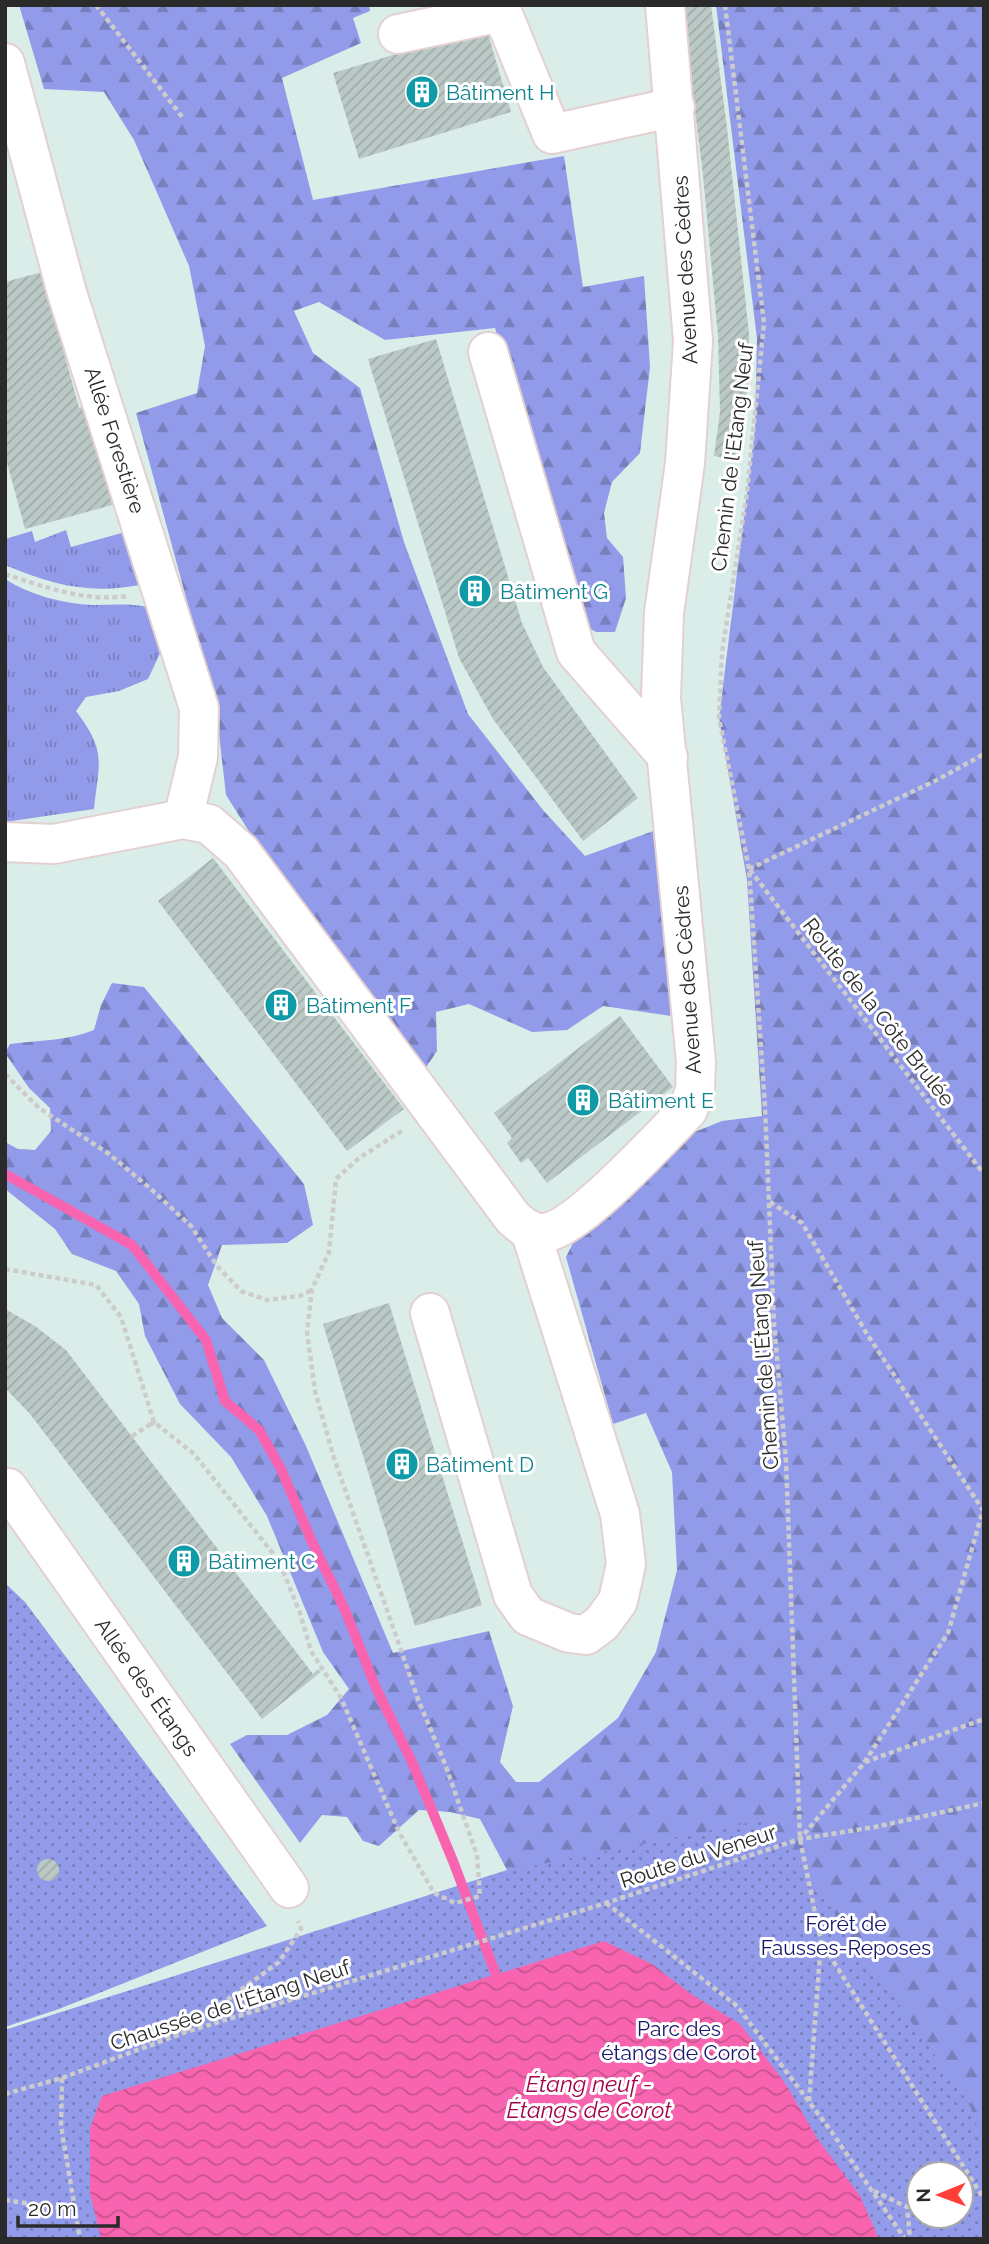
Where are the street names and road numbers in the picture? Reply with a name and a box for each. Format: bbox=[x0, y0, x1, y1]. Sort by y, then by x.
street label: Avenue des Cèdres bbox=[668, 175, 702, 365]
street label: Chemin de l'Etang Neuf bbox=[706, 340, 759, 573]
street label: Allée Forestière bbox=[80, 364, 150, 516]
street label: Avenue des Cèdres bbox=[668, 885, 706, 1075]
street label: Route de la Côte Brulée bbox=[798, 913, 960, 1111]
street label: Chemin de l'Étang Neuf bbox=[742, 1238, 783, 1471]
street label: Allée des Étangs bbox=[90, 1613, 204, 1761]
street label: Route du Veneur bbox=[617, 1819, 780, 1893]
street label: Chaussée de l'Étang Neuf bbox=[107, 1954, 354, 2056]

